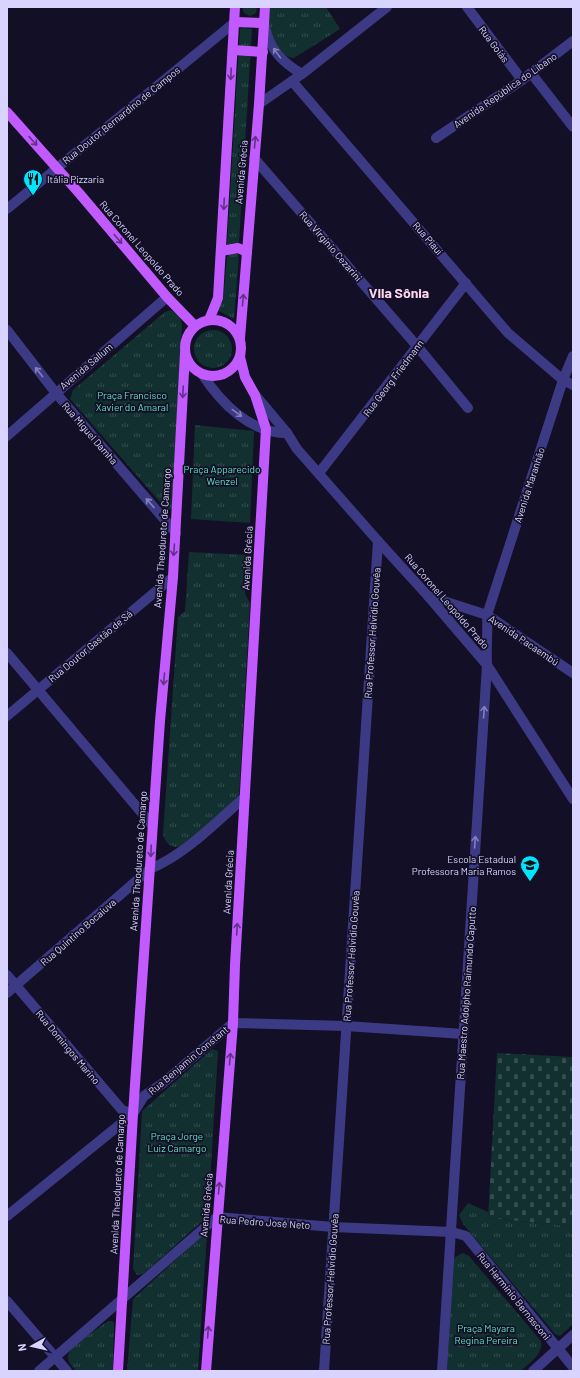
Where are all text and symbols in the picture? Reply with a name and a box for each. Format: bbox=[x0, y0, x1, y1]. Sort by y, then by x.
street label: Rua Goiás bbox=[476, 23, 512, 65]
one-way arrow bbox=[273, 48, 281, 59]
street label: Avenida República do Líbano bbox=[451, 50, 559, 130]
street label: Rua Doutor Bernardino de Campos bbox=[60, 64, 182, 166]
one-way arrow bbox=[228, 67, 235, 80]
one-way arrow bbox=[28, 136, 38, 146]
one-way arrow bbox=[252, 136, 259, 149]
street label: Avenida Grécia bbox=[232, 140, 250, 204]
restaurant icon: Itália Pizzaria bbox=[22, 168, 44, 196]
place label: Itália Pizzaria bbox=[47, 173, 104, 185]
one-way arrow bbox=[220, 197, 227, 210]
street label: Rua Coronel Leopoldo Prado bbox=[97, 198, 187, 298]
street label: Rua Virginio Cezarini bbox=[297, 209, 365, 283]
street label: Rua Piauí bbox=[410, 219, 446, 257]
one-way arrow bbox=[114, 234, 123, 245]
district label: Vila Sônia bbox=[369, 284, 429, 301]
one-way arrow bbox=[239, 294, 246, 307]
street label: Rua Georg Friedmann bbox=[360, 337, 426, 419]
street label: Avenida Sallum bbox=[57, 340, 115, 392]
one-way arrow bbox=[35, 366, 43, 377]
one-way arrow bbox=[180, 385, 187, 398]
park label: Praça Francisco Xavier do Amaral bbox=[96, 389, 168, 413]
street label: Rua Miguel Damha bbox=[60, 399, 120, 467]
one-way arrow bbox=[231, 409, 242, 417]
street label: Avenida Maranhão bbox=[511, 446, 547, 524]
park label: Praça Apparecido Wenzel bbox=[184, 463, 260, 487]
street label: Avenida Theodureto de Camargo bbox=[151, 468, 173, 608]
one-way arrow bbox=[146, 498, 155, 508]
street label: Avenida Grécia bbox=[239, 526, 255, 590]
one-way arrow bbox=[171, 543, 178, 556]
street label: Rua Coronel Leopoldo Prado bbox=[402, 551, 492, 651]
street label: Rua Professor Helvidio Gouvêa bbox=[361, 567, 383, 699]
street label: Rua Doutor Gastão de Sá bbox=[46, 607, 134, 685]
street label: Avenida Pacaembú bbox=[487, 612, 561, 668]
one-way arrow bbox=[160, 672, 167, 685]
one-way arrow bbox=[481, 706, 488, 719]
street label: Avenida Theodureto de Camargo bbox=[127, 791, 149, 931]
one-way arrow bbox=[472, 836, 479, 849]
one-way arrow bbox=[147, 844, 155, 857]
street label: Avenida Grécia bbox=[220, 850, 236, 914]
place label: Escola Estadual Professora Maria Ramos bbox=[412, 853, 516, 877]
school or university icon: Escola Estadual Professora Maria Ramos bbox=[519, 854, 541, 882]
street label: Rua Professor Helvidio Gouvêa bbox=[340, 890, 362, 1022]
street label: Rua Quintino Bocaiuva bbox=[38, 896, 118, 968]
street label: Rua Maestro Adolpho Raimundo Caputto bbox=[454, 906, 478, 1080]
one-way arrow bbox=[233, 923, 240, 936]
street label: Rua Domingos Marino bbox=[33, 1007, 103, 1087]
street label: Rua Benjamin Constant bbox=[146, 1023, 231, 1097]
one-way arrow bbox=[227, 1053, 234, 1066]
street label: Avenida Theodureto de Camargo bbox=[107, 1114, 127, 1254]
park label: Praça Jorge Luiz Camargo bbox=[148, 1130, 206, 1154]
street label: Avenida Grécia bbox=[197, 1173, 215, 1237]
one-way arrow bbox=[215, 1182, 223, 1195]
street label: Rua Pedro José Neto bbox=[219, 1213, 311, 1231]
street label: Rua Professor Helvidio Gouvêa bbox=[319, 1213, 341, 1345]
street label: Rua Herminio Bernasconi bbox=[475, 1250, 553, 1342]
park label: Praça Mayara Regina Pereira bbox=[454, 1322, 518, 1346]
north arrow bbox=[12, 1326, 52, 1366]
one-way arrow bbox=[205, 1326, 212, 1339]
text: N bbox=[15, 1343, 29, 1352]

